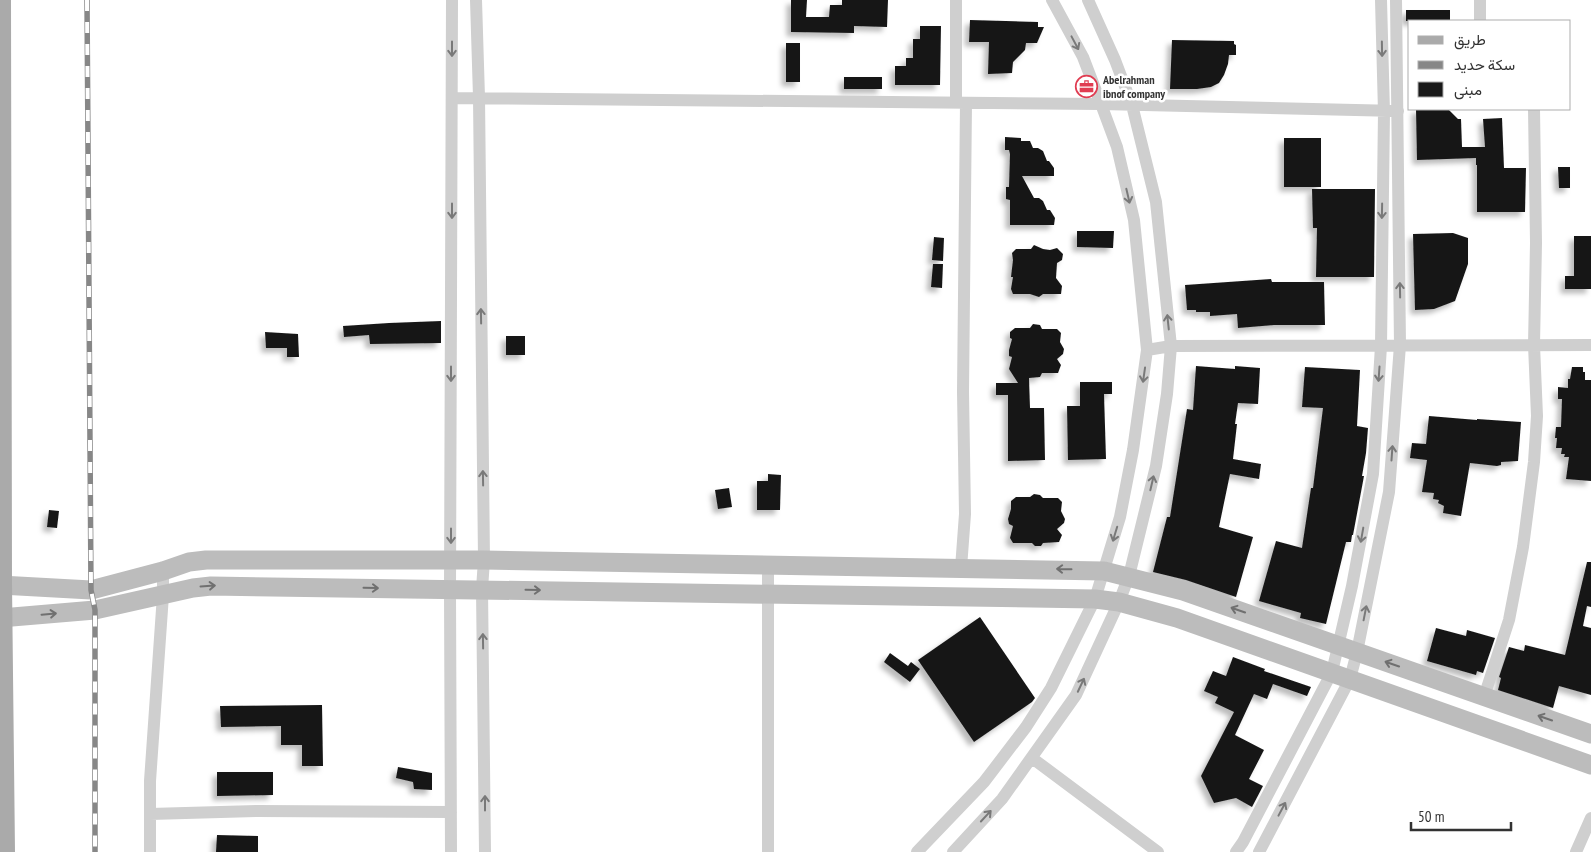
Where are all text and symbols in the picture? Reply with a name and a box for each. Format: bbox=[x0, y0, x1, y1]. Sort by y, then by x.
legend bbox=[1408, 20, 1571, 110]
text: طريق bbox=[1454, 30, 1486, 50]
one-way arrow bbox=[1071, 35, 1080, 50]
one-way arrow bbox=[447, 40, 457, 56]
one-way arrow bbox=[1378, 40, 1387, 56]
text: سكة حديد bbox=[1454, 55, 1515, 74]
place label: Abelrahman ibnof company bbox=[1102, 72, 1165, 101]
office icon: Abelrahman ibnof company bbox=[1075, 75, 1099, 99]
text: مبنى bbox=[1454, 80, 1482, 100]
one-way arrow bbox=[1124, 188, 1133, 204]
one-way arrow bbox=[447, 202, 457, 219]
one-way arrow bbox=[1377, 202, 1387, 219]
one-way arrow bbox=[1395, 283, 1405, 299]
one-way arrow bbox=[476, 308, 486, 324]
one-way arrow bbox=[1163, 314, 1173, 330]
one-way arrow bbox=[446, 365, 456, 381]
one-way arrow bbox=[1374, 365, 1383, 381]
one-way arrow bbox=[1139, 366, 1149, 382]
one-way arrow bbox=[1387, 445, 1397, 461]
one-way arrow bbox=[478, 471, 488, 487]
one-way arrow bbox=[1148, 476, 1157, 492]
one-way arrow bbox=[1110, 526, 1120, 542]
one-way arrow bbox=[1356, 527, 1366, 543]
one-way arrow bbox=[446, 528, 456, 544]
one-way arrow bbox=[1057, 564, 1073, 574]
one-way arrow bbox=[200, 582, 216, 591]
one-way arrow bbox=[363, 584, 379, 593]
one-way arrow bbox=[524, 585, 541, 595]
one-way arrow bbox=[1231, 605, 1247, 614]
one-way arrow bbox=[1361, 605, 1371, 621]
one-way arrow bbox=[40, 609, 56, 619]
one-way arrow bbox=[478, 633, 488, 650]
one-way arrow bbox=[1384, 659, 1400, 669]
one-way arrow bbox=[1077, 678, 1086, 693]
one-way arrow bbox=[1538, 713, 1553, 722]
one-way arrow bbox=[480, 796, 490, 812]
scale bar bbox=[1411, 800, 1511, 832]
one-way arrow bbox=[1277, 802, 1287, 817]
text: 50 m bbox=[1418, 807, 1444, 826]
one-way arrow bbox=[980, 810, 992, 823]

